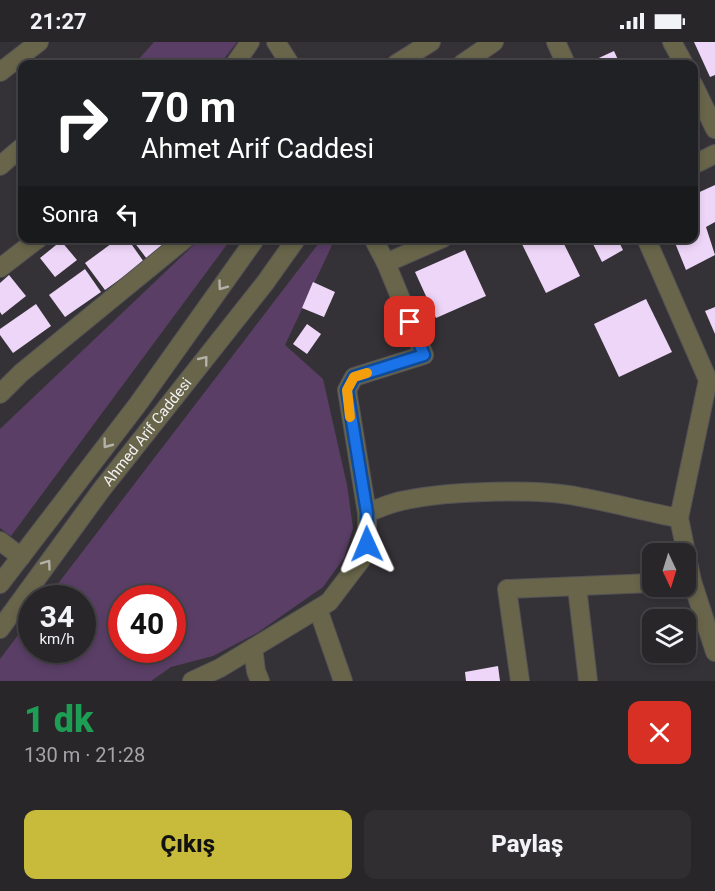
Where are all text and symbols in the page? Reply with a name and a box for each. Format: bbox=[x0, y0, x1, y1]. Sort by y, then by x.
text: 21:27 bbox=[30, 9, 87, 34]
text: 70 m bbox=[141, 83, 236, 132]
icon: right bbox=[42, 84, 120, 162]
text: Ahmet Arif Caddesi bbox=[141, 133, 374, 165]
icon: left bbox=[111, 198, 144, 231]
text: Sonra bbox=[42, 202, 99, 227]
one-way arrow bbox=[218, 280, 229, 291]
pin bbox=[384, 296, 435, 347]
icon: arrive bbox=[393, 305, 426, 338]
one-way arrow bbox=[197, 356, 208, 367]
street label: Ahmed Arif Caddesi bbox=[99, 374, 196, 490]
one-way arrow bbox=[103, 437, 114, 448]
position arrow bbox=[335, 512, 399, 576]
north arrow bbox=[642, 543, 696, 597]
map controls bbox=[642, 543, 696, 663]
one-way arrow bbox=[40, 560, 51, 571]
speed limit sign: 40 bbox=[108, 585, 186, 663]
text: 34 bbox=[40, 599, 74, 634]
button: layers bbox=[642, 609, 696, 663]
text: km/h bbox=[39, 630, 75, 648]
text: 1 dk bbox=[24, 699, 93, 741]
button: close bbox=[628, 701, 691, 764]
text: 130 m · 21:28 bbox=[24, 743, 145, 767]
button: Çıkış bbox=[24, 810, 352, 879]
button: Paylaş bbox=[364, 810, 691, 879]

